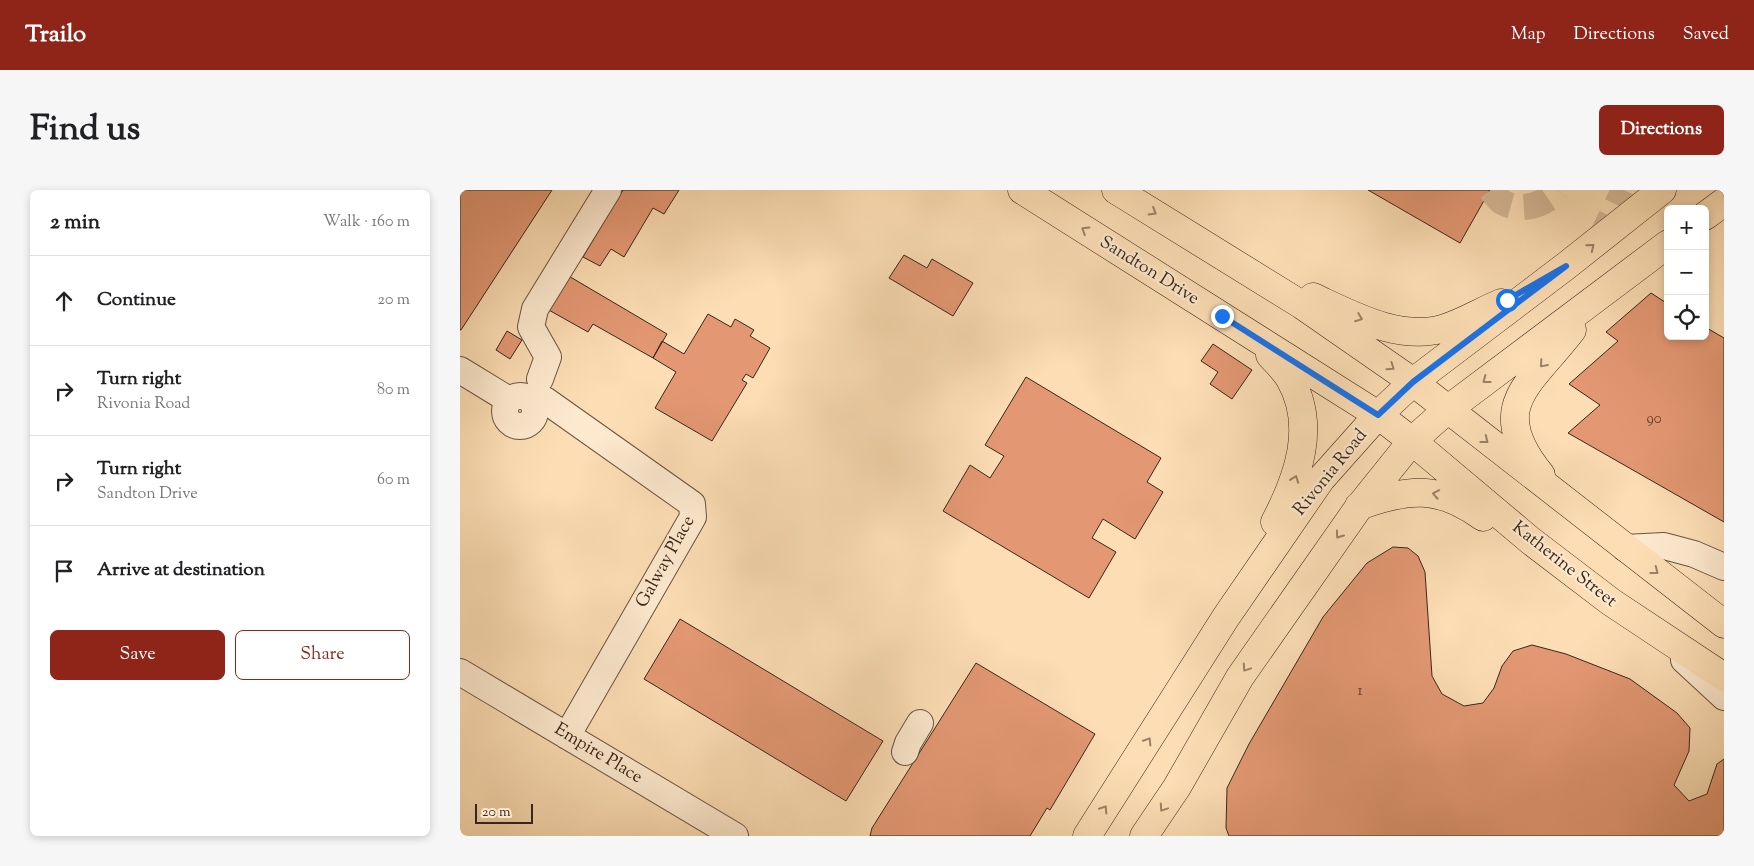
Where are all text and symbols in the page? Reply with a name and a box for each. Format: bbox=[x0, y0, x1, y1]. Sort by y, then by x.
text: Trailo bbox=[25, 18, 86, 52]
text: Map bbox=[1511, 22, 1546, 48]
text: Directions bbox=[1574, 22, 1655, 48]
text: Saved bbox=[1683, 22, 1729, 48]
text: Find us bbox=[30, 105, 140, 156]
button: Directions bbox=[1599, 105, 1724, 155]
map controls bbox=[1664, 205, 1709, 340]
button: + bbox=[1664, 205, 1709, 250]
one-way arrow bbox=[1147, 206, 1156, 216]
text: 2 min bbox=[50, 208, 100, 238]
text: Walk · 160 m bbox=[323, 211, 410, 234]
one-way arrow bbox=[1082, 227, 1091, 236]
street label: Sandton Drive bbox=[1094, 230, 1204, 312]
one-way arrow bbox=[1585, 244, 1594, 252]
button: − bbox=[1664, 250, 1709, 295]
icon: ahead bbox=[50, 287, 78, 315]
text: Continue bbox=[97, 287, 176, 314]
text: 20 m bbox=[377, 289, 410, 312]
route start bbox=[1496, 289, 1519, 312]
button: locate bbox=[1664, 295, 1709, 340]
route end bbox=[1211, 305, 1234, 328]
one-way arrow bbox=[1354, 312, 1362, 322]
one-way arrow bbox=[1540, 358, 1549, 367]
one-way arrow bbox=[1385, 361, 1395, 370]
text: Turn right bbox=[97, 366, 181, 393]
one-way arrow bbox=[1482, 374, 1492, 383]
icon: right bbox=[50, 377, 78, 405]
text: 80 m bbox=[377, 379, 410, 402]
text: Rivonia Road bbox=[97, 393, 190, 416]
house number: 90 bbox=[1646, 409, 1662, 430]
street label: Rivonia Road bbox=[1288, 424, 1374, 522]
one-way arrow bbox=[1479, 434, 1488, 442]
text: Turn right bbox=[97, 456, 181, 483]
icon: right bbox=[50, 467, 78, 495]
text: 60 m bbox=[377, 469, 410, 492]
one-way arrow bbox=[1289, 476, 1299, 484]
text: Sandton Drive bbox=[97, 483, 198, 506]
one-way arrow bbox=[1432, 490, 1441, 500]
street label: Galway Place bbox=[630, 511, 702, 613]
street label: Katherine Street bbox=[1506, 516, 1622, 614]
one-way arrow bbox=[1336, 529, 1345, 538]
icon: arrive bbox=[50, 557, 78, 585]
text: Arrive at destination bbox=[97, 557, 265, 584]
one-way arrow bbox=[1649, 565, 1659, 574]
button: Save bbox=[50, 630, 225, 680]
button: Share bbox=[235, 630, 410, 680]
one-way arrow bbox=[1243, 663, 1252, 672]
house number: 1 bbox=[1357, 681, 1363, 702]
street label: Empire Place bbox=[549, 717, 647, 791]
one-way arrow bbox=[1141, 738, 1151, 747]
scale bar bbox=[475, 801, 532, 824]
one-way arrow bbox=[1160, 802, 1169, 811]
text: 20 m bbox=[482, 803, 511, 823]
one-way arrow bbox=[1098, 806, 1107, 815]

